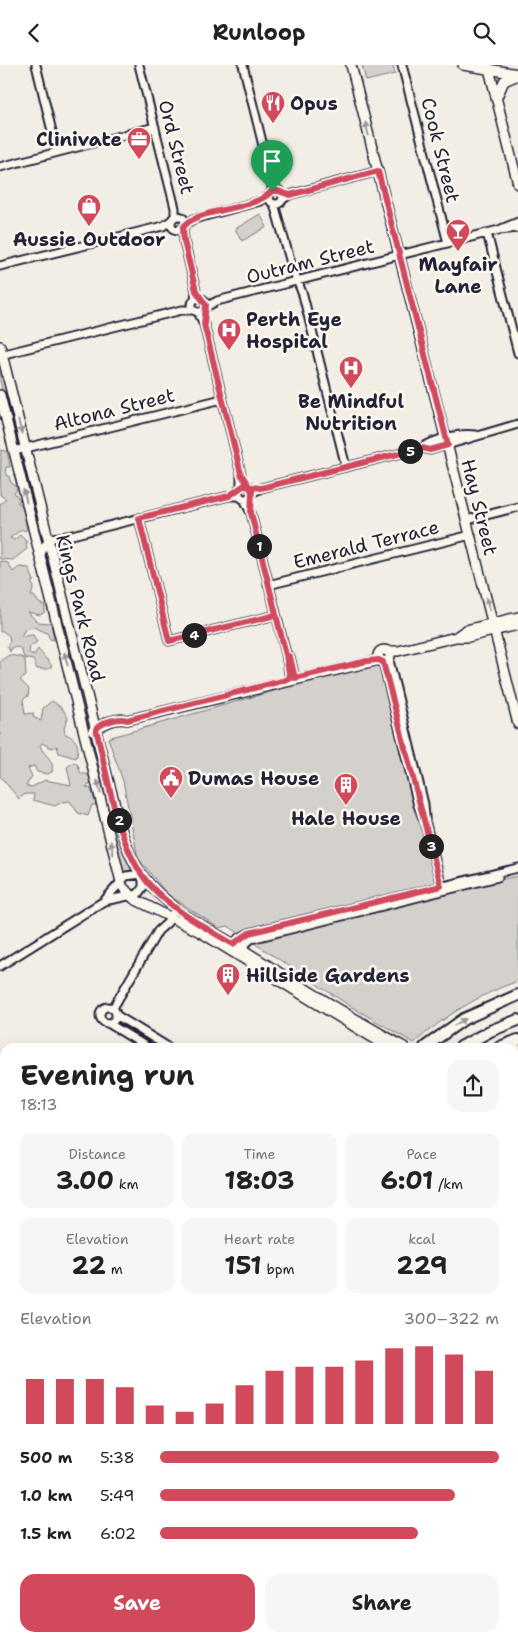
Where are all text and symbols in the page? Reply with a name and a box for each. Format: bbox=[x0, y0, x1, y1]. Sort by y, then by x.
text: Runloop bbox=[213, 18, 305, 47]
icon: back bbox=[20, 19, 48, 47]
icon: search bbox=[470, 19, 498, 47]
restaurant icon: Opus bbox=[260, 90, 286, 124]
place label: Opus bbox=[290, 91, 338, 116]
street label: Cook Street bbox=[415, 95, 466, 205]
street label: Ord Street bbox=[153, 97, 200, 197]
one-way arrow bbox=[363, 122, 371, 137]
office icon: Clinivate bbox=[126, 126, 152, 160]
place label: Clinivate bbox=[36, 127, 122, 152]
pin bbox=[251, 140, 293, 191]
icon: arrive bbox=[258, 147, 286, 175]
shop icon: Aussie Outdoor bbox=[76, 193, 102, 227]
bar icon: Mayfair Lane bbox=[445, 218, 471, 252]
place label: Aussie Outdoor bbox=[13, 227, 165, 252]
street label: Outram Street bbox=[244, 234, 377, 289]
place label: Mayfair Lane bbox=[418, 252, 498, 299]
place label: Perth Eye Hospital bbox=[246, 307, 342, 354]
hospital icon: Perth Eye Hospital bbox=[216, 317, 242, 351]
hospital icon: Be Mindful Nutrition bbox=[338, 355, 364, 389]
street label: Altona Street bbox=[51, 382, 177, 437]
place label: Be Mindful Nutrition bbox=[298, 389, 404, 436]
one-way arrow bbox=[16, 419, 24, 434]
pin: 5 bbox=[398, 439, 422, 463]
text: 5 bbox=[406, 442, 415, 460]
street label: Hay Street bbox=[455, 456, 504, 558]
one-way arrow bbox=[21, 489, 29, 504]
street label: Emerald Terrace bbox=[291, 514, 442, 575]
street label: Kings Park Road bbox=[50, 532, 111, 684]
pin: 1 bbox=[246, 533, 272, 559]
text: 1 bbox=[256, 537, 263, 555]
one-way arrow bbox=[484, 596, 492, 611]
pin: 4 bbox=[182, 623, 206, 647]
text: 4 bbox=[190, 626, 199, 644]
one-way arrow bbox=[62, 651, 70, 666]
public building icon: Dumas House bbox=[158, 765, 184, 799]
place label: Dumas House bbox=[188, 766, 319, 791]
building icon: Hale House bbox=[333, 772, 359, 806]
one-way arrow bbox=[94, 780, 102, 795]
place label: Hale House bbox=[291, 806, 401, 831]
pin: 2 bbox=[106, 807, 132, 833]
text: 2 bbox=[115, 811, 124, 829]
pin: 3 bbox=[418, 833, 444, 859]
text: 3 bbox=[427, 837, 436, 855]
one-way arrow bbox=[108, 839, 116, 855]
building icon: Hillside Gardens bbox=[215, 962, 241, 996]
place label: Hillside Gardens bbox=[246, 963, 410, 988]
one-way arrow bbox=[454, 1017, 467, 1026]
text: Evening run bbox=[20, 1056, 195, 1094]
button: share bbox=[447, 1060, 499, 1112]
text: 18:13 bbox=[20, 1094, 57, 1115]
text: Distance bbox=[68, 1145, 126, 1163]
text: Time bbox=[243, 1145, 276, 1163]
text: Pace bbox=[406, 1145, 437, 1163]
text: 3.00 bbox=[56, 1163, 114, 1197]
text: 18:03 bbox=[224, 1163, 295, 1197]
text: 6:01 bbox=[380, 1163, 433, 1197]
text: km bbox=[114, 1175, 139, 1193]
text: /km bbox=[433, 1175, 463, 1193]
text: Elevation bbox=[66, 1230, 129, 1248]
text: Heart rate bbox=[224, 1230, 295, 1248]
text: kcal bbox=[408, 1230, 435, 1248]
text: 22 bbox=[71, 1248, 106, 1282]
text: 151 bbox=[224, 1248, 262, 1282]
text: 229 bbox=[396, 1248, 447, 1282]
text: m bbox=[106, 1260, 123, 1278]
text: bpm bbox=[262, 1260, 295, 1278]
text: Elevation bbox=[20, 1308, 92, 1329]
text: 300–322 m bbox=[404, 1308, 499, 1329]
text: 500 m bbox=[20, 1447, 72, 1468]
text: 5:38 bbox=[100, 1447, 135, 1468]
text: 1.0 km bbox=[20, 1485, 72, 1506]
text: 5:49 bbox=[100, 1485, 134, 1506]
text: 1.5 km bbox=[20, 1523, 72, 1544]
text: 6:02 bbox=[100, 1523, 136, 1544]
button: Save bbox=[20, 1574, 255, 1632]
button: Share bbox=[265, 1574, 499, 1632]

